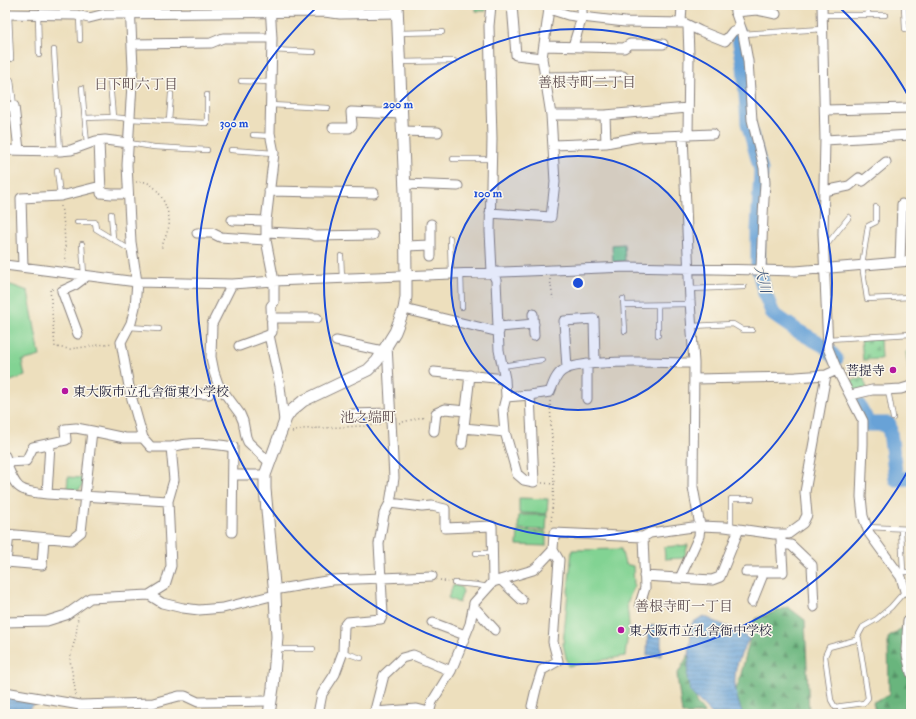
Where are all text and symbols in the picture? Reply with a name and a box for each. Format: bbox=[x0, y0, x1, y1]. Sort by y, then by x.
district label: 善根寺町二丁目 bbox=[538, 74, 636, 91]
district label: 日下町六丁目 bbox=[94, 76, 178, 93]
text: 200 m bbox=[383, 97, 414, 112]
text: 300 m bbox=[220, 116, 249, 131]
text: 100 m bbox=[474, 186, 503, 201]
water label: 大川 bbox=[751, 263, 775, 297]
centre of rings bbox=[571, 276, 585, 290]
place label: 菩提寺 bbox=[846, 363, 885, 379]
marker: 菩提寺 bbox=[888, 365, 898, 375]
place label: 東大阪市立孔舎衙東小学校 bbox=[73, 384, 229, 400]
marker: 東大阪市立孔舎衙東小学校 bbox=[60, 386, 70, 396]
district label: 池之端町 bbox=[340, 409, 396, 426]
district label: 善根寺町一丁目 bbox=[635, 598, 733, 615]
place label: 東大阪市立孔舎衙中学校 bbox=[629, 623, 772, 639]
marker: 東大阪市立孔舎衙中学校 bbox=[616, 625, 626, 635]

